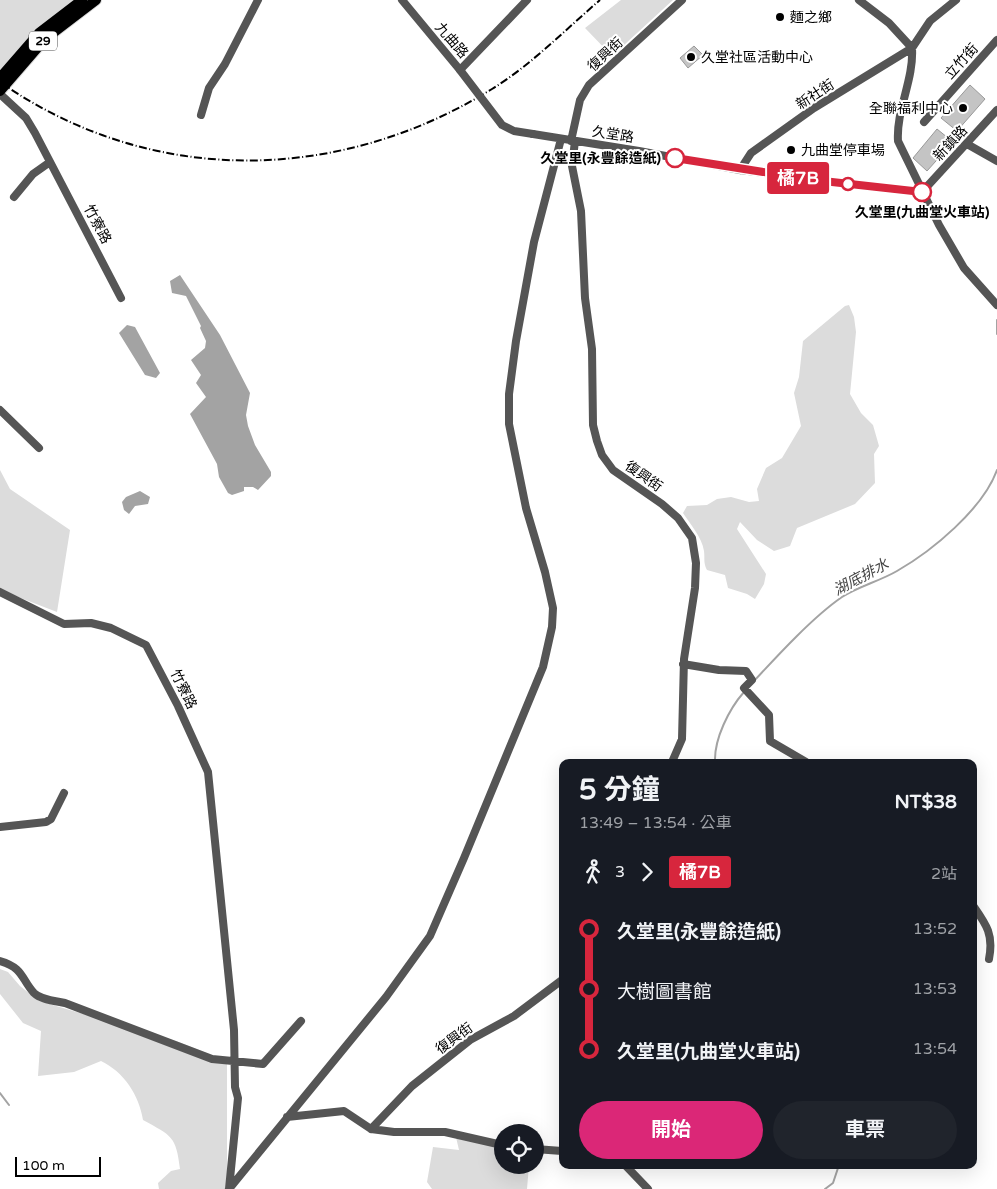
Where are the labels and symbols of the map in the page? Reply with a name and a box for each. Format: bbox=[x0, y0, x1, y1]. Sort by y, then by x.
place label: 麵之鄉 bbox=[790, 9, 832, 26]
marker: 麵之鄉 bbox=[774, 11, 786, 23]
street label: 九曲路 bbox=[431, 19, 472, 62]
road number: 29 bbox=[29, 31, 57, 50]
street label: 復興街 bbox=[584, 34, 626, 75]
street label: 立竹街 bbox=[941, 40, 982, 83]
place label: 久堂社區活動中心 bbox=[701, 49, 813, 66]
marker: 久堂社區活動中心 bbox=[685, 51, 697, 63]
street label: 新社街 bbox=[793, 76, 838, 113]
place label: 全聯福利中心 bbox=[869, 100, 953, 117]
marker: 全聯福利中心 bbox=[957, 102, 969, 114]
street label: 新鎮路 bbox=[930, 122, 971, 164]
street label: 久堂路 bbox=[591, 123, 635, 146]
place label: 九曲堂停車場 bbox=[801, 142, 885, 159]
marker: 九曲堂停車場 bbox=[785, 144, 797, 156]
marker: 久堂里(永豐餘造紙) bbox=[665, 148, 685, 168]
place label: 久堂里(永豐餘造紙) bbox=[540, 150, 661, 167]
line badge: 橘7B bbox=[769, 162, 827, 194]
unlabelled marker bbox=[841, 177, 855, 191]
marker: 久堂里(九曲堂火車站) bbox=[912, 182, 932, 202]
street label: 竹寮路 bbox=[80, 202, 115, 247]
place label: 久堂里(九曲堂火車站) bbox=[855, 204, 989, 221]
street label: 復興街 bbox=[622, 457, 666, 495]
water label: 湖底排水 bbox=[830, 555, 893, 599]
street label: 竹寮路 bbox=[167, 667, 200, 712]
street label: 復興街 bbox=[432, 1019, 476, 1058]
scale bar bbox=[15, 1154, 101, 1177]

